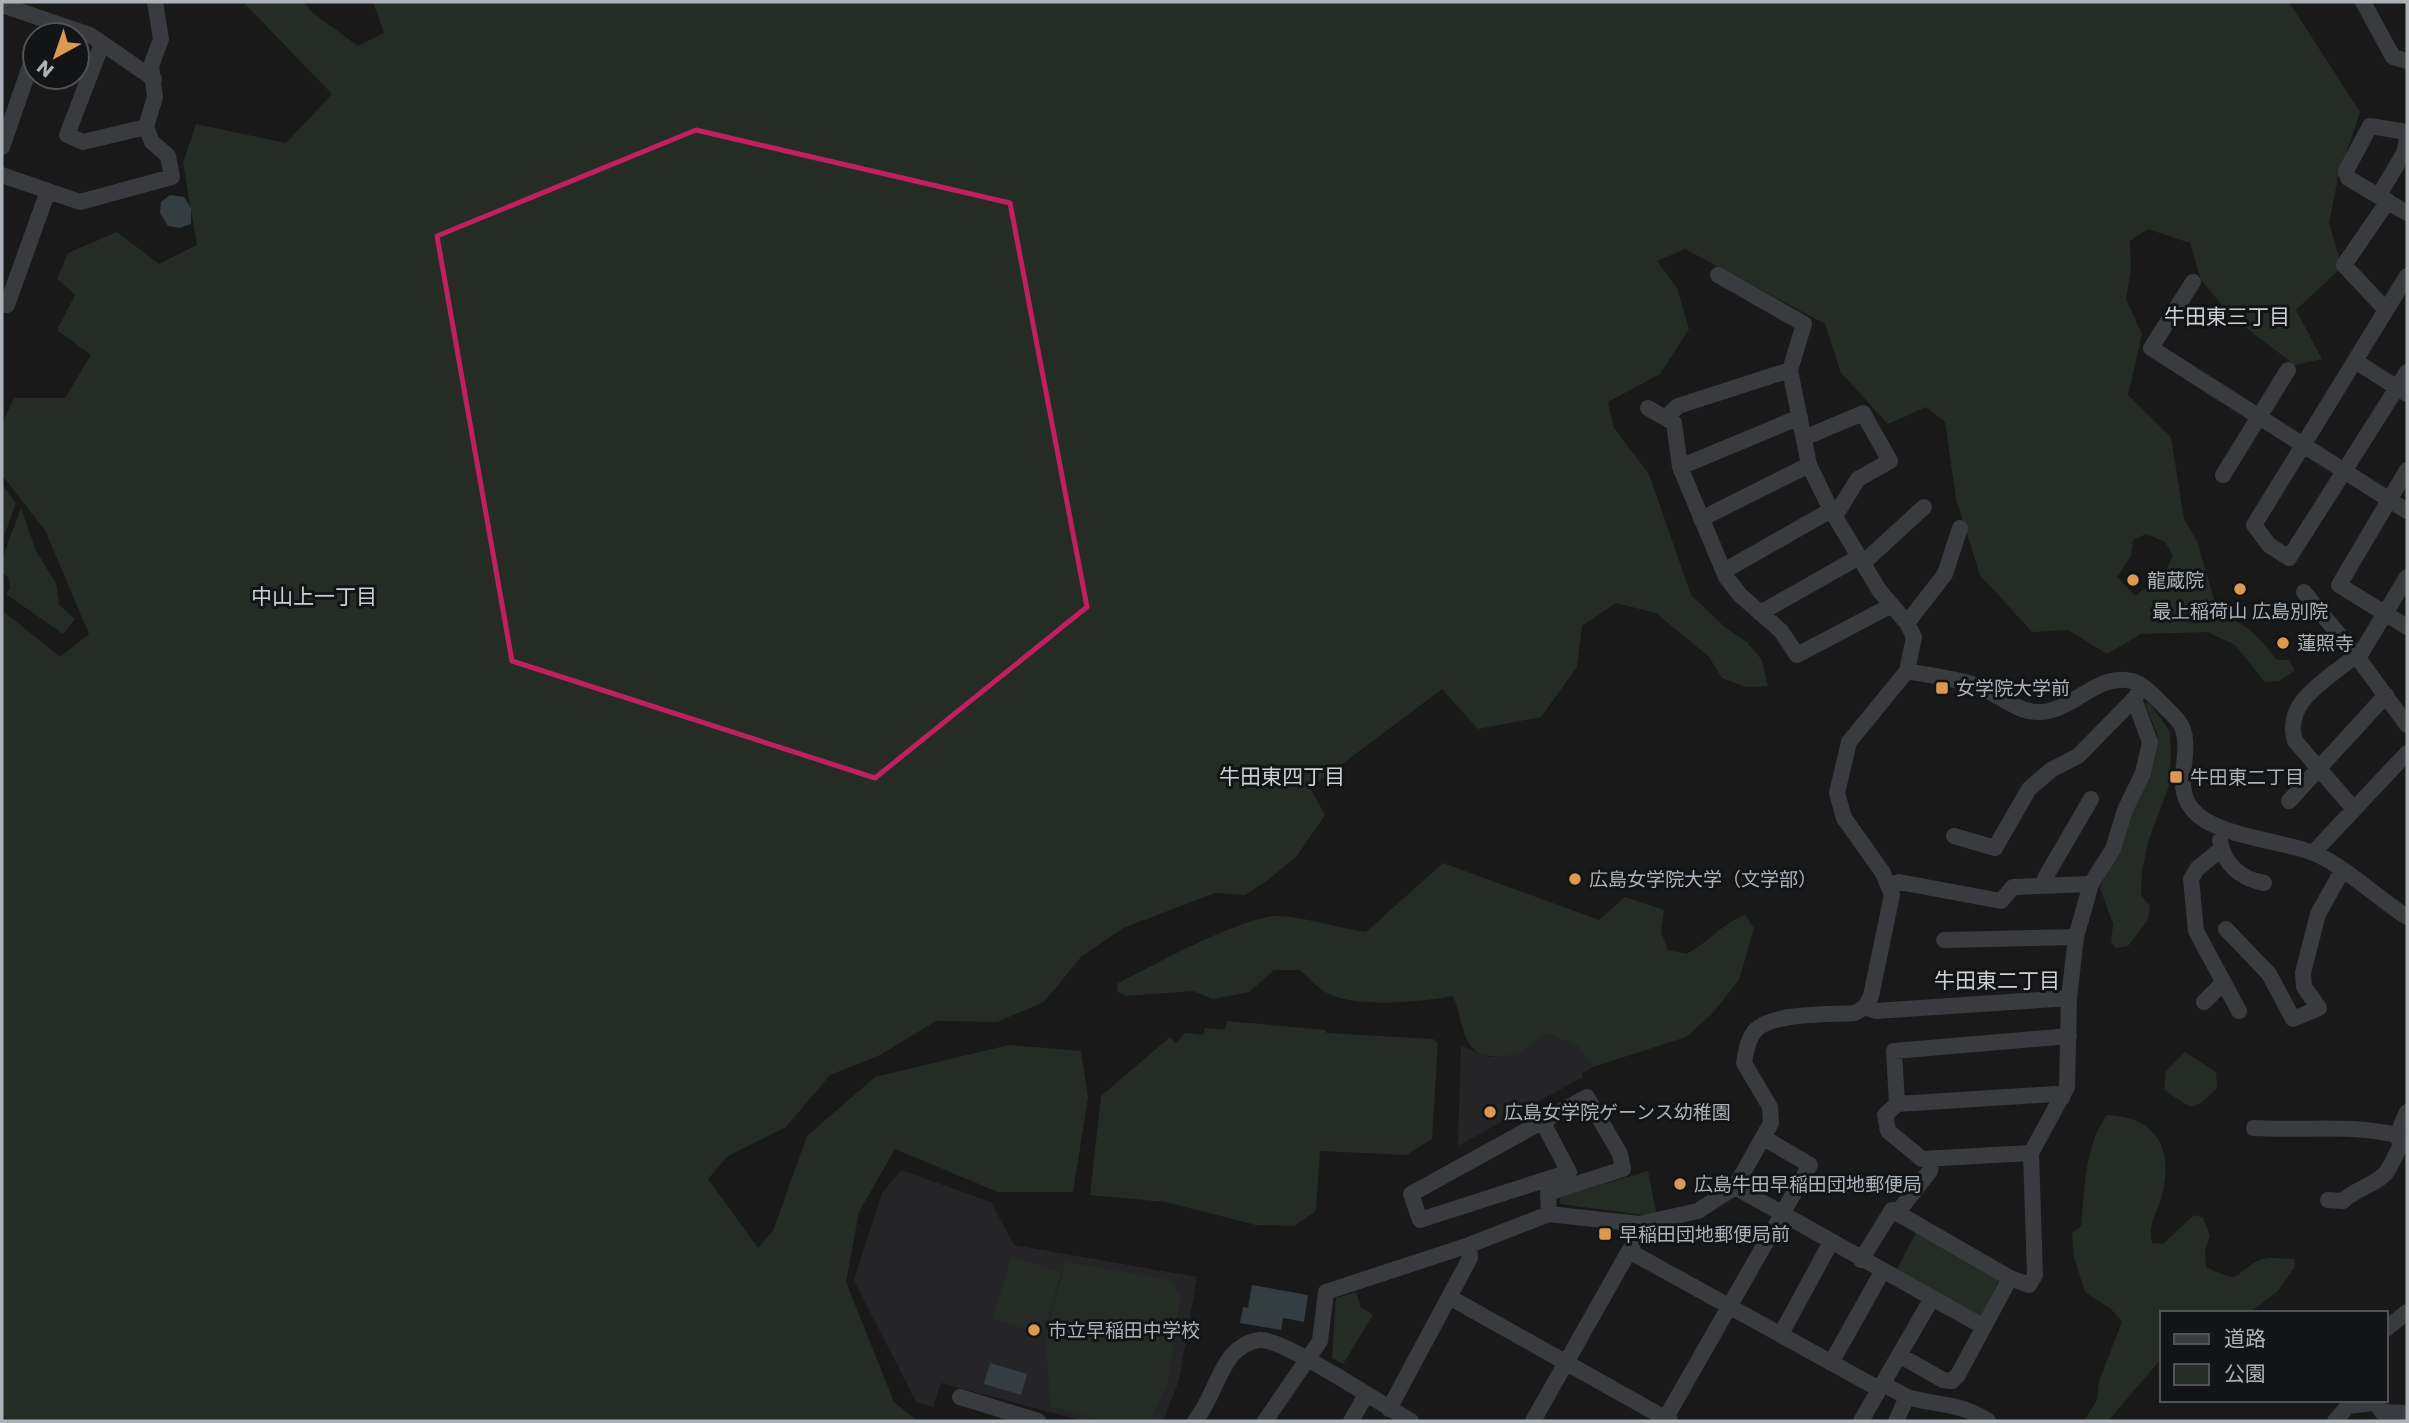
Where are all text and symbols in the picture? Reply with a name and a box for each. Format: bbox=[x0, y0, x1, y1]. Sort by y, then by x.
north arrow bbox=[21, 21, 91, 91]
text: N bbox=[31, 54, 60, 84]
district label: 牛田東三丁目 bbox=[2164, 302, 2290, 331]
place label: 龍蔵院 bbox=[2147, 567, 2204, 594]
marker: 龍蔵院 bbox=[2125, 572, 2141, 588]
marker: 最上稲荷山 広島別院 bbox=[2232, 581, 2248, 597]
district label: 中山上一丁目 bbox=[251, 582, 377, 611]
place label: 最上稲荷山 広島別院 bbox=[2152, 598, 2328, 625]
place label: 蓮照寺 bbox=[2297, 630, 2354, 657]
marker: 蓮照寺 bbox=[2275, 635, 2291, 651]
place label: 女学院大学前 bbox=[1956, 675, 2070, 702]
marker: 女学院大学前 bbox=[1934, 680, 1950, 696]
district label: 牛田東四丁目 bbox=[1219, 762, 1345, 791]
place label: 牛田東二丁目 bbox=[2190, 764, 2304, 791]
marker: 牛田東二丁目 bbox=[2168, 769, 2184, 785]
place label: 広島女学院大学（文学部） bbox=[1589, 866, 1817, 893]
marker: 広島女学院大学（文学部） bbox=[1567, 871, 1583, 887]
district label: 牛田東二丁目 bbox=[1934, 966, 2060, 995]
place label: 広島女学院ゲーンス幼稚園 bbox=[1504, 1099, 1731, 1126]
marker: 広島女学院ゲーンス幼稚園 bbox=[1482, 1104, 1498, 1120]
place label: 広島牛田早稲田団地郵便局 bbox=[1694, 1171, 1922, 1198]
marker: 広島牛田早稲田団地郵便局 bbox=[1672, 1176, 1688, 1192]
place label: 早稲田団地郵便局前 bbox=[1619, 1221, 1790, 1248]
marker: 早稲田団地郵便局前 bbox=[1597, 1226, 1613, 1242]
legend bbox=[2160, 1311, 2388, 1402]
place label: 市立早稲田中学校 bbox=[1048, 1317, 1200, 1344]
marker: 市立早稲田中学校 bbox=[1026, 1322, 1042, 1338]
text: 道路 bbox=[2224, 1324, 2266, 1353]
text: 公園 bbox=[2224, 1359, 2266, 1388]

